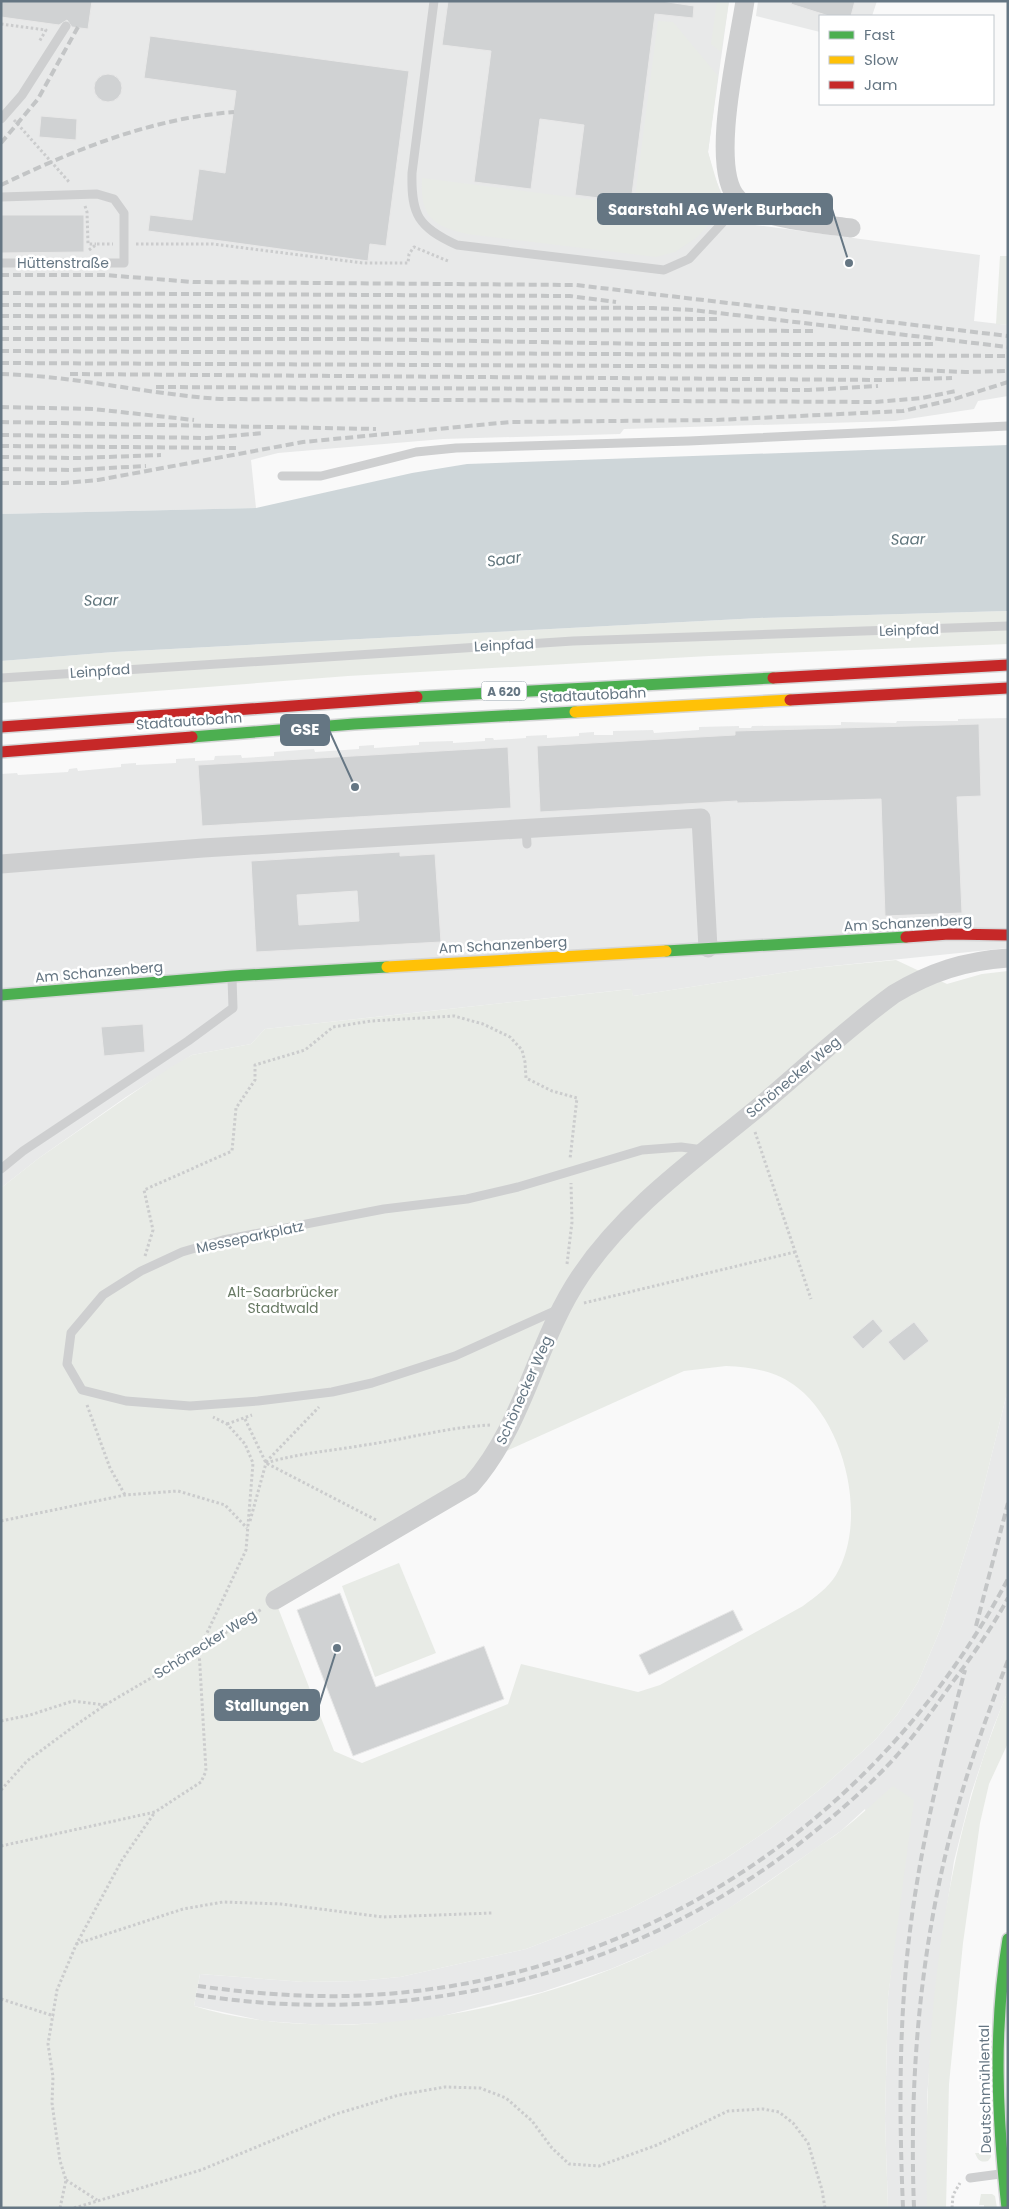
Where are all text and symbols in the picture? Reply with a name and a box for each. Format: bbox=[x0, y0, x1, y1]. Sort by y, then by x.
legend bbox=[819, 15, 994, 105]
text: Fast bbox=[864, 24, 895, 45]
text: Slow bbox=[864, 49, 899, 70]
text: Jam bbox=[864, 74, 898, 95]
callout: Saarstahl AG Werk Burbach bbox=[598, 194, 832, 224]
text: Saarstahl AG Werk Burbach bbox=[608, 199, 822, 220]
street label: Hüttenstraße bbox=[17, 253, 109, 273]
water label: Saar bbox=[891, 528, 926, 550]
water label: Saar bbox=[485, 546, 523, 572]
water label: Saar bbox=[84, 589, 119, 611]
street label: Leinpfad bbox=[879, 619, 939, 641]
street label: Leinpfad bbox=[473, 633, 535, 657]
street label: Leinpfad bbox=[69, 659, 131, 683]
road number: A 620 bbox=[482, 681, 526, 700]
street label: Stadtautobahn bbox=[539, 682, 647, 708]
street label: Stadtautobahn bbox=[135, 707, 243, 735]
callout: GSE bbox=[281, 715, 329, 745]
text: GSE bbox=[291, 719, 319, 740]
street label: Am Schanzenberg bbox=[843, 910, 973, 936]
street label: Am Schanzenberg bbox=[438, 932, 568, 958]
street label: Am Schanzenberg bbox=[34, 956, 164, 988]
street label: Schönecker Weg bbox=[742, 1032, 844, 1122]
street label: Messeparkplatz bbox=[194, 1216, 306, 1258]
park label: Alt-Saarbrücker Stadtwald bbox=[227, 1282, 339, 1318]
street label: Schönecker Weg bbox=[491, 1332, 557, 1448]
street label: Schönecker Weg bbox=[150, 1604, 260, 1684]
callout: Stallungen bbox=[215, 1690, 319, 1720]
text: Stallungen bbox=[225, 1695, 309, 1716]
street label: Deutschmühlental bbox=[974, 2024, 996, 2154]

